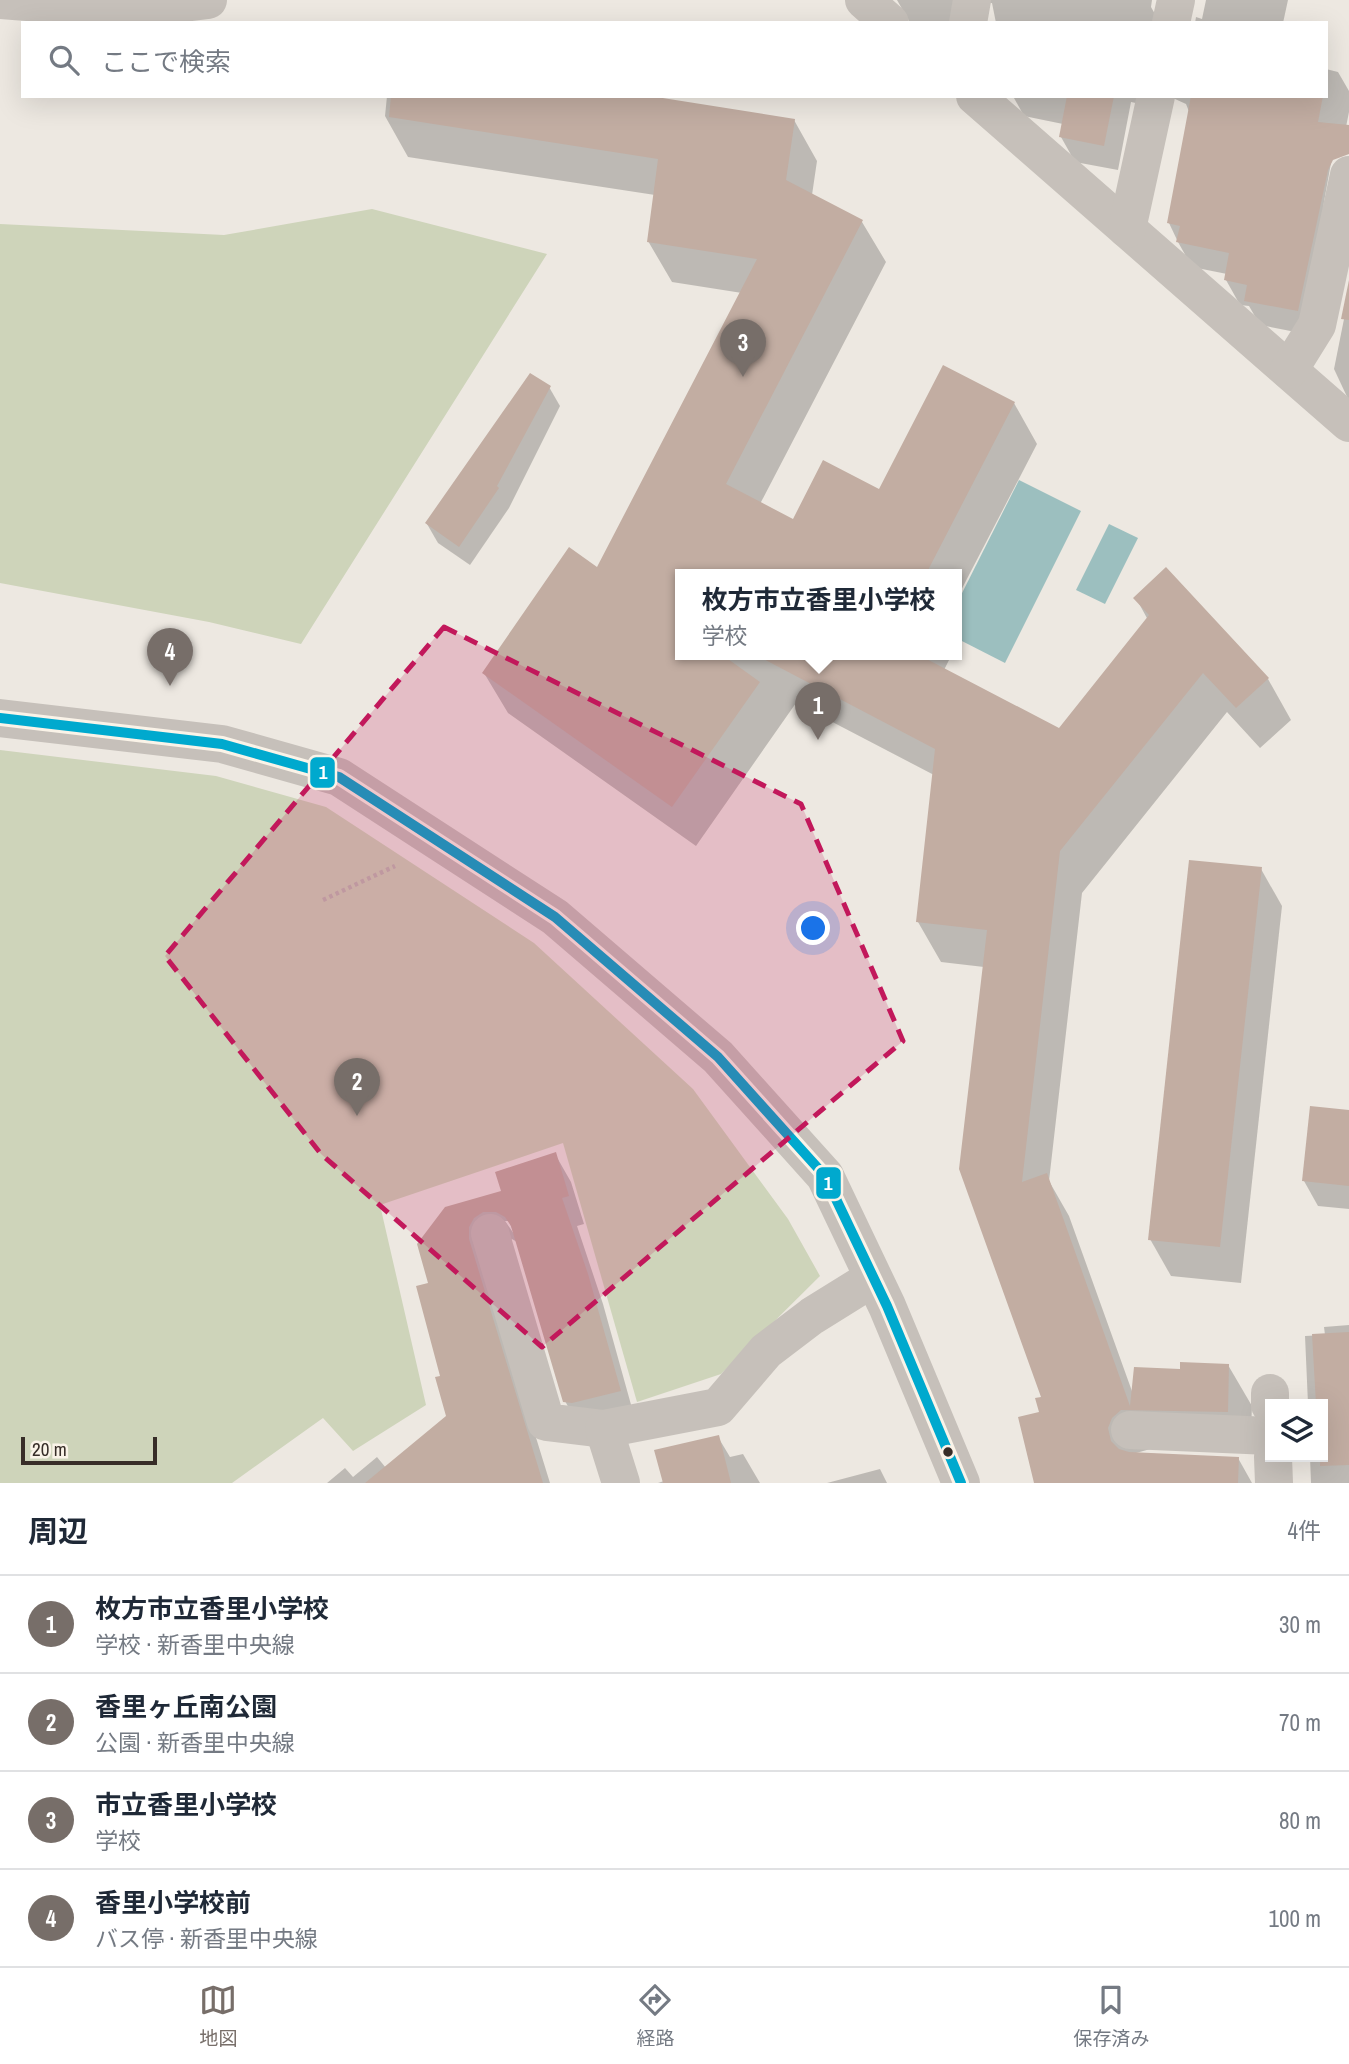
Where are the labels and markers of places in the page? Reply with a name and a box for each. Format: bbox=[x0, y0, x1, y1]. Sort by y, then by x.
pin: 3 bbox=[720, 319, 766, 377]
pin: 4 bbox=[147, 628, 193, 686]
pin: 1 bbox=[795, 682, 841, 740]
pin: 2 bbox=[334, 1058, 380, 1116]
unlabelled marker bbox=[941, 1445, 955, 1459]

